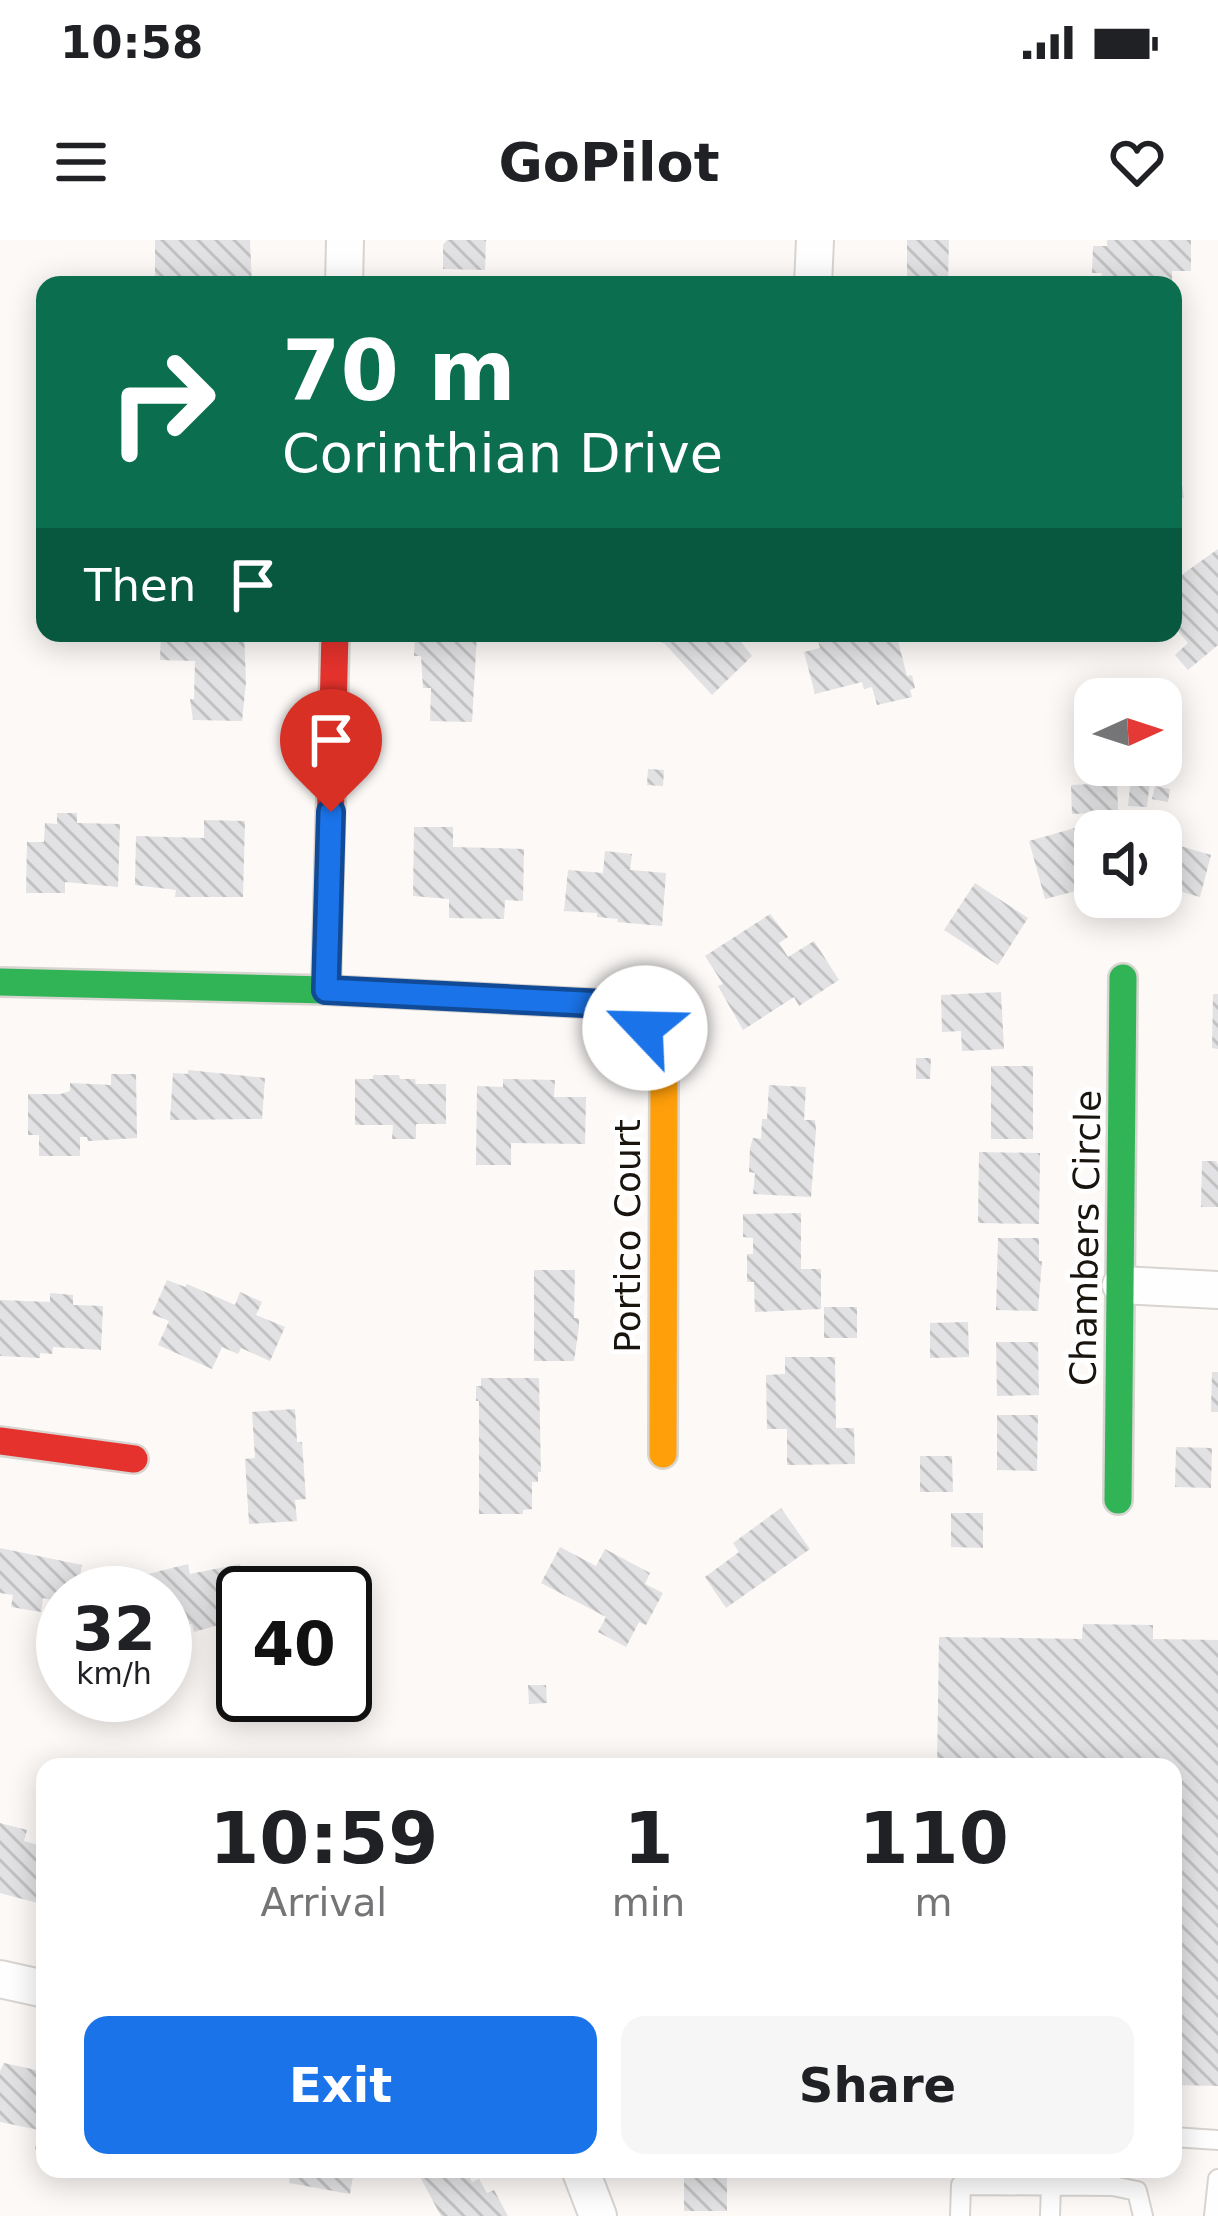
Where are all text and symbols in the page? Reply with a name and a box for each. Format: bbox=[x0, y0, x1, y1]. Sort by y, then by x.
text: 10:58 bbox=[60, 16, 203, 69]
icon: menu bbox=[48, 129, 114, 195]
icon: heart bbox=[1104, 129, 1170, 195]
text: GoPilot bbox=[499, 131, 719, 194]
text: 70 m bbox=[282, 322, 516, 420]
icon: right bbox=[84, 324, 240, 480]
text: Corinthian Drive bbox=[282, 422, 723, 485]
icon: arrive bbox=[220, 552, 286, 618]
text: Then bbox=[84, 559, 196, 612]
north arrow bbox=[1074, 678, 1182, 786]
map controls bbox=[1074, 678, 1182, 918]
pin bbox=[280, 689, 382, 812]
icon: arrive bbox=[298, 707, 364, 773]
button: sound bbox=[1074, 810, 1182, 918]
position arrow bbox=[582, 965, 708, 1091]
street label: Chambers Circle bbox=[1062, 1090, 1109, 1386]
street label: Portico Court bbox=[607, 1119, 648, 1353]
speed limit sign: 40 bbox=[216, 1566, 372, 1722]
text: 32 bbox=[72, 1594, 156, 1664]
text: km/h bbox=[76, 1656, 152, 1691]
text: 10:59 bbox=[209, 1796, 438, 1880]
text: 1 bbox=[623, 1796, 673, 1880]
text: 110 bbox=[858, 1796, 1009, 1880]
text: Arrival bbox=[260, 1880, 387, 1925]
text: min bbox=[612, 1880, 685, 1925]
text: m bbox=[915, 1880, 953, 1925]
button: Exit bbox=[84, 2016, 597, 2154]
button: Share bbox=[621, 2016, 1134, 2154]

